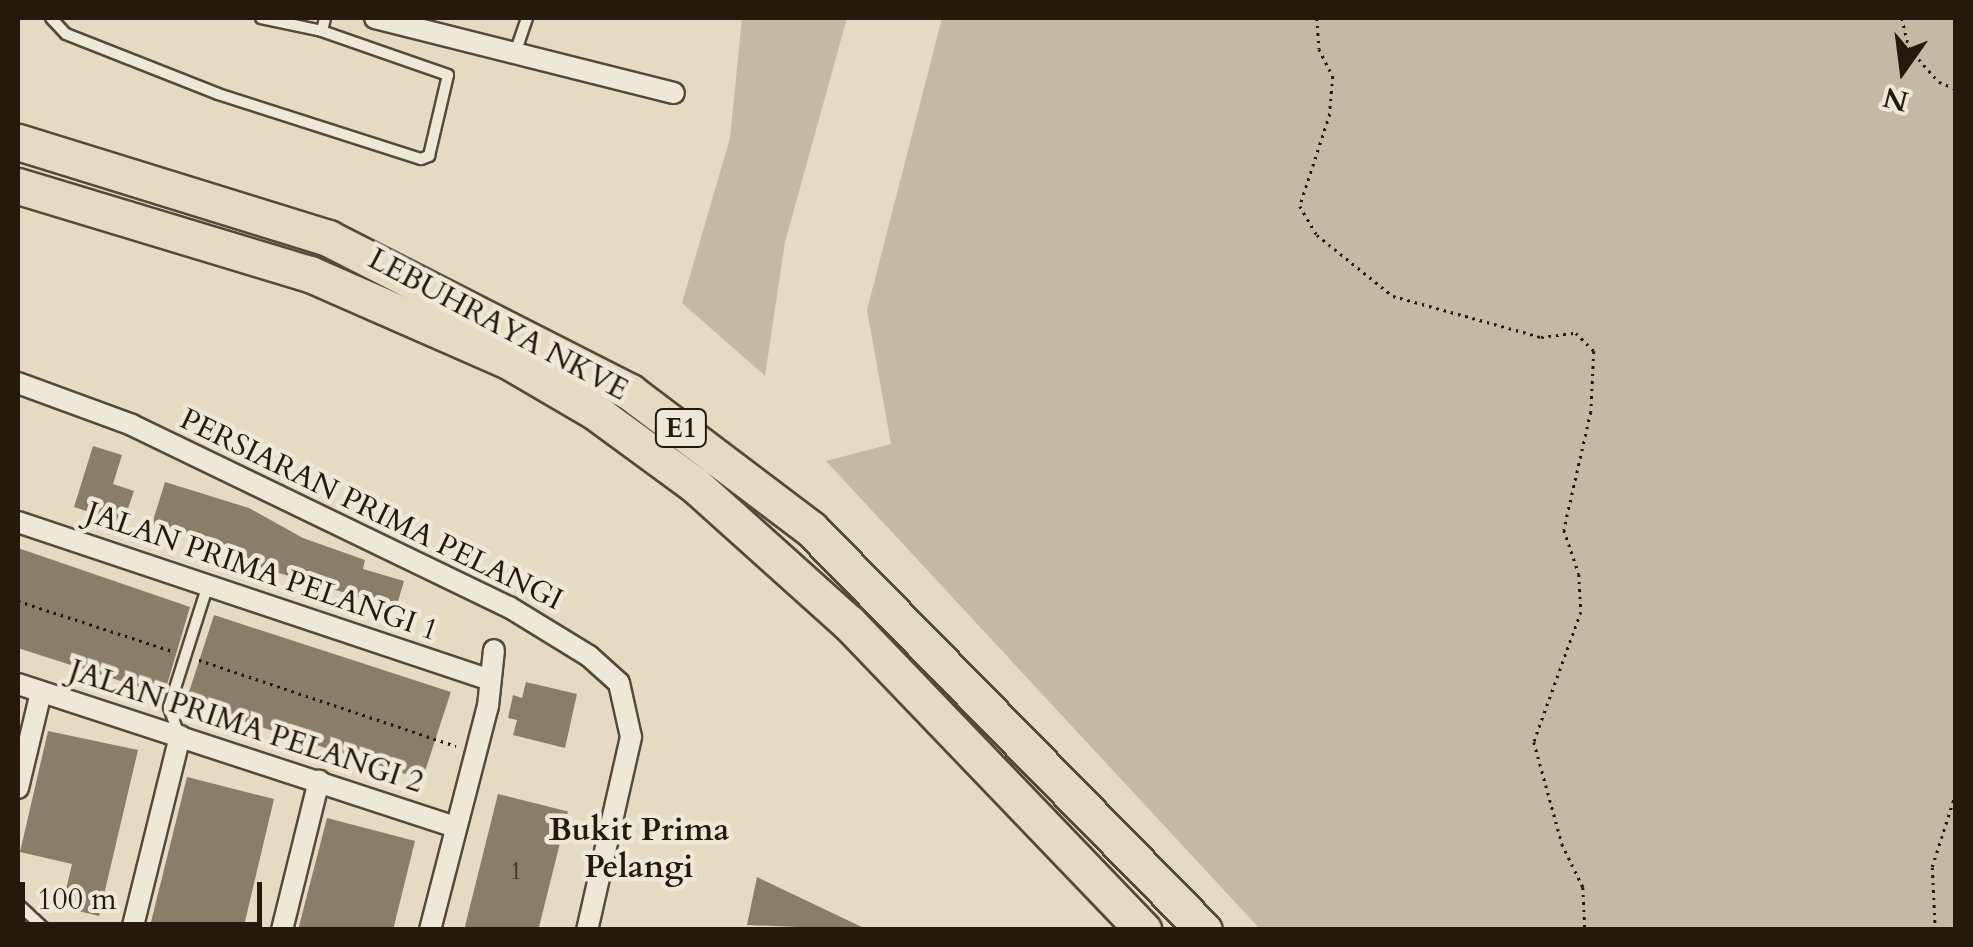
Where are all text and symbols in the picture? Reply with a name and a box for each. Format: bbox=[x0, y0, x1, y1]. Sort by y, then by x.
north arrow bbox=[1853, 20, 1953, 120]
text: N bbox=[1879, 78, 1912, 120]
street label: LEBUHRAYA NKVE bbox=[362, 241, 634, 409]
street label: PERSIARAN PRIMA PELANGI bbox=[174, 402, 568, 618]
road number: E1 bbox=[654, 405, 708, 451]
street label: JALAN PRIMA PELANGI 1 bbox=[81, 495, 443, 649]
street label: JALAN PRIMA PELANGI 2 bbox=[65, 653, 427, 801]
district label: Bukit Prima Pelangi bbox=[549, 812, 729, 887]
house number: 1 bbox=[510, 856, 522, 886]
scale bar bbox=[25, 862, 268, 924]
text: 100 m bbox=[37, 879, 117, 920]

